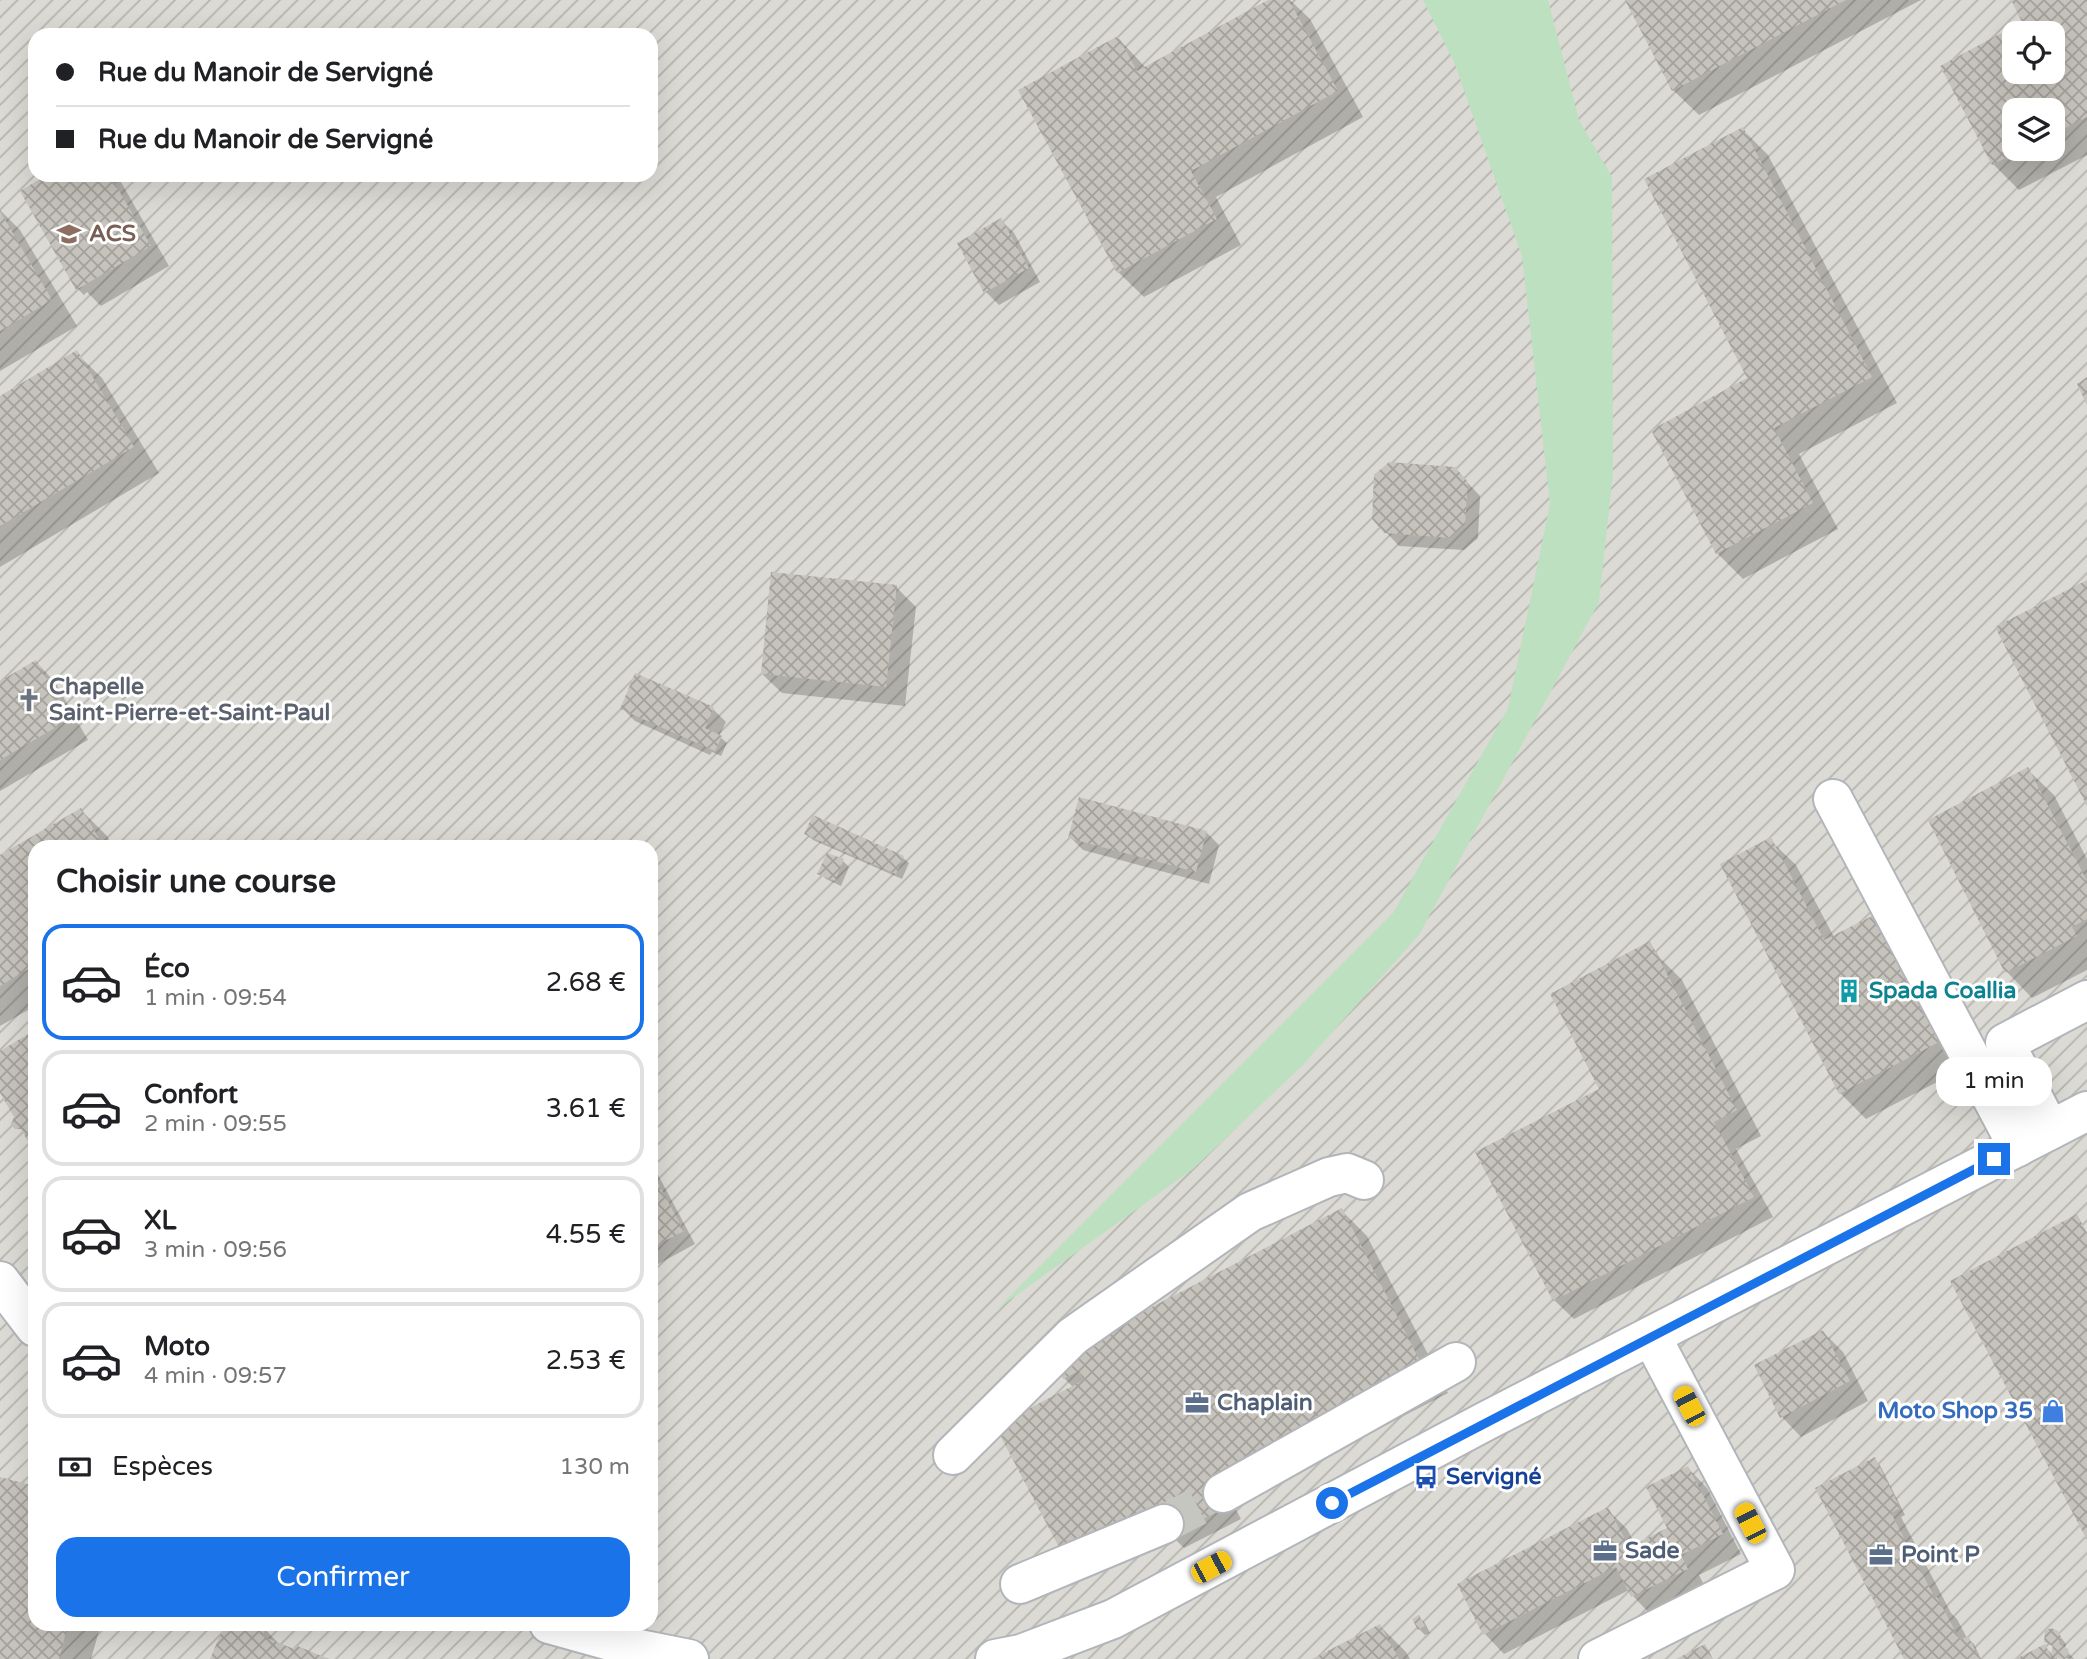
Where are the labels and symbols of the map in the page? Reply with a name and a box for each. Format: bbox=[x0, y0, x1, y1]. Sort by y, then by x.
school or university icon: ACS bbox=[55, 220, 83, 248]
place label: ACS bbox=[89, 220, 136, 248]
place label: Chapelle Saint-Pierre-et-Saint-Paul bbox=[49, 673, 330, 727]
church icon: Chapelle Saint-Pierre-et-Saint-Paul bbox=[15, 686, 43, 714]
building icon: Spada Coallia bbox=[1835, 977, 1863, 1005]
place label: Spada Coallia bbox=[1869, 977, 2016, 1005]
callout: 1 min bbox=[1936, 1058, 2052, 1106]
route end bbox=[1978, 1143, 2010, 1175]
car bbox=[1670, 1383, 1709, 1429]
office icon: Chaplain bbox=[1183, 1389, 1211, 1417]
place label: Chaplain bbox=[1217, 1389, 1313, 1417]
place label: Moto Shop 35 bbox=[1877, 1397, 2033, 1425]
shop icon: Moto Shop 35 bbox=[2039, 1397, 2067, 1425]
bus stop icon: Servigné bbox=[1412, 1463, 1440, 1491]
place label: Servigné bbox=[1446, 1463, 1541, 1491]
route start bbox=[1316, 1487, 1348, 1519]
car bbox=[1732, 1500, 1769, 1546]
office icon: Sade bbox=[1591, 1537, 1619, 1565]
place label: Sade bbox=[1625, 1537, 1680, 1565]
office icon: Point P bbox=[1867, 1541, 1895, 1569]
place label: Point P bbox=[1901, 1541, 1980, 1569]
car bbox=[1188, 1548, 1235, 1586]

